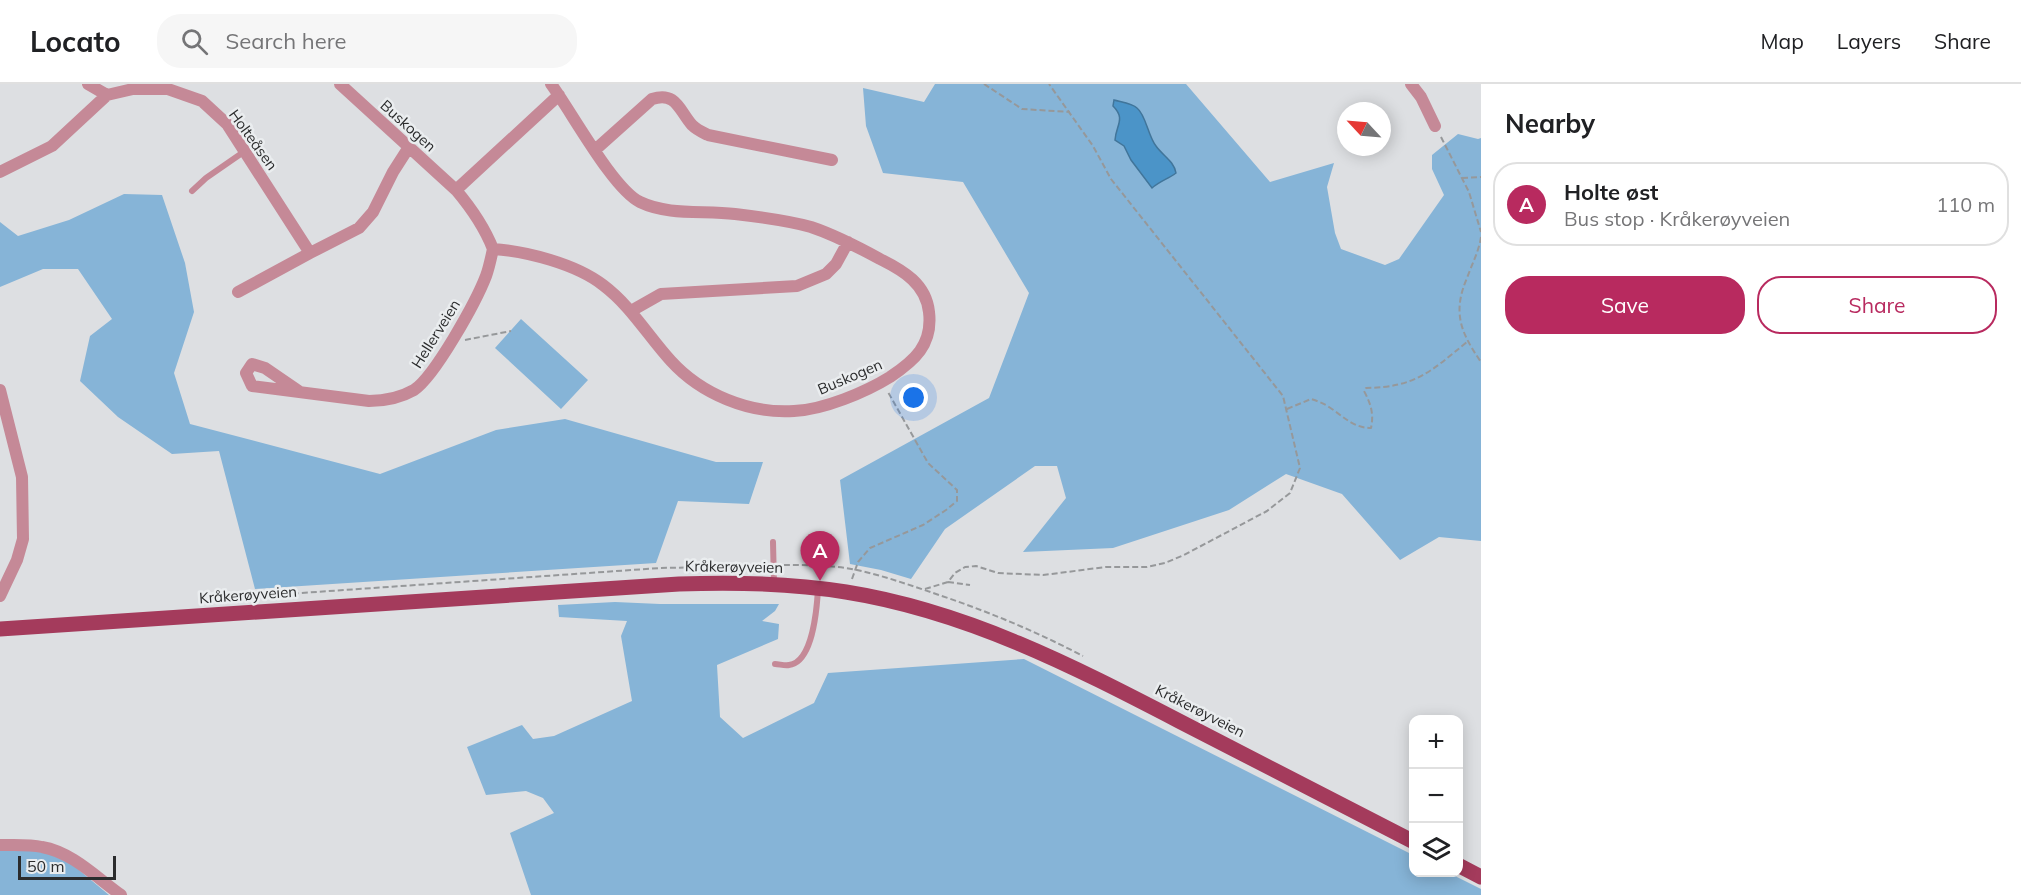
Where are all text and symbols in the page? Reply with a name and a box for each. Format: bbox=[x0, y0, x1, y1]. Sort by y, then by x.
search box bbox=[157, 14, 577, 68]
text: Locato bbox=[30, 24, 121, 59]
icon: search bbox=[178, 25, 211, 58]
text: Search here bbox=[226, 27, 346, 55]
text: Map bbox=[1761, 28, 1804, 54]
text: Layers bbox=[1837, 28, 1901, 54]
text: Share bbox=[1934, 28, 1991, 54]
street label: Buskogen bbox=[377, 96, 440, 156]
north arrow bbox=[1337, 102, 1391, 156]
street label: Holteåsen bbox=[225, 106, 282, 174]
text: Nearby bbox=[1505, 107, 1595, 140]
text: Holte øst bbox=[1564, 178, 1658, 206]
text: A bbox=[1519, 192, 1534, 217]
text: 110 m bbox=[1936, 192, 1995, 217]
text: Bus stop · Kråkerøyveien bbox=[1564, 206, 1790, 231]
button: Save bbox=[1505, 276, 1745, 334]
button: Share bbox=[1757, 276, 1997, 334]
street label: Hellerveien bbox=[407, 296, 464, 372]
street label: Buskogen bbox=[815, 354, 885, 399]
your location bbox=[899, 383, 928, 412]
pin: A bbox=[800, 532, 840, 581]
street label: Kråkerøyveien bbox=[685, 556, 783, 577]
street label: Kråkerøyveien bbox=[198, 582, 298, 607]
street label: Kråkerøyveien bbox=[1152, 680, 1248, 741]
map controls bbox=[1409, 715, 1463, 877]
button: + bbox=[1409, 715, 1463, 769]
button: − bbox=[1409, 769, 1463, 823]
button: layers bbox=[1409, 823, 1463, 877]
scale bar bbox=[18, 853, 116, 880]
text: 50 m bbox=[27, 856, 64, 876]

